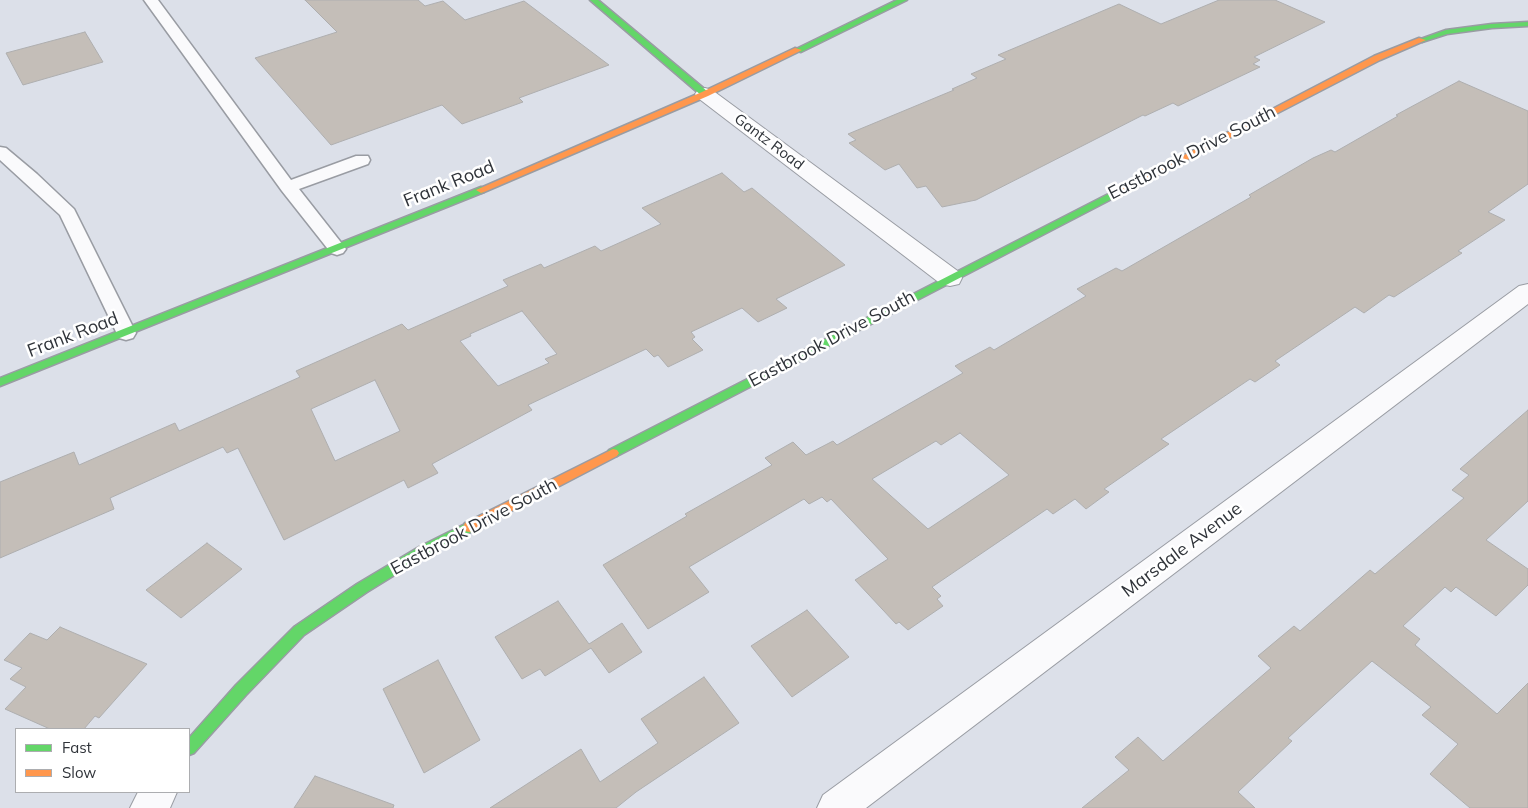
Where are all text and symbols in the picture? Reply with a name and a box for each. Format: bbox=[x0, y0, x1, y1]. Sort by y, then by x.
street label: Eastbrook Drive South bbox=[1105, 101, 1279, 205]
street label: Gantz Road bbox=[731, 110, 807, 174]
street label: Frank Road bbox=[401, 156, 497, 212]
street label: Eastbrook Drive South bbox=[745, 286, 919, 392]
street label: Frank Road bbox=[24, 308, 122, 362]
street label: Eastbrook Drive South bbox=[387, 474, 561, 580]
street label: Marsdale Avenue bbox=[1118, 498, 1246, 602]
legend bbox=[15, 728, 190, 793]
text: Fast bbox=[62, 738, 92, 757]
text: Slow bbox=[62, 763, 96, 782]

